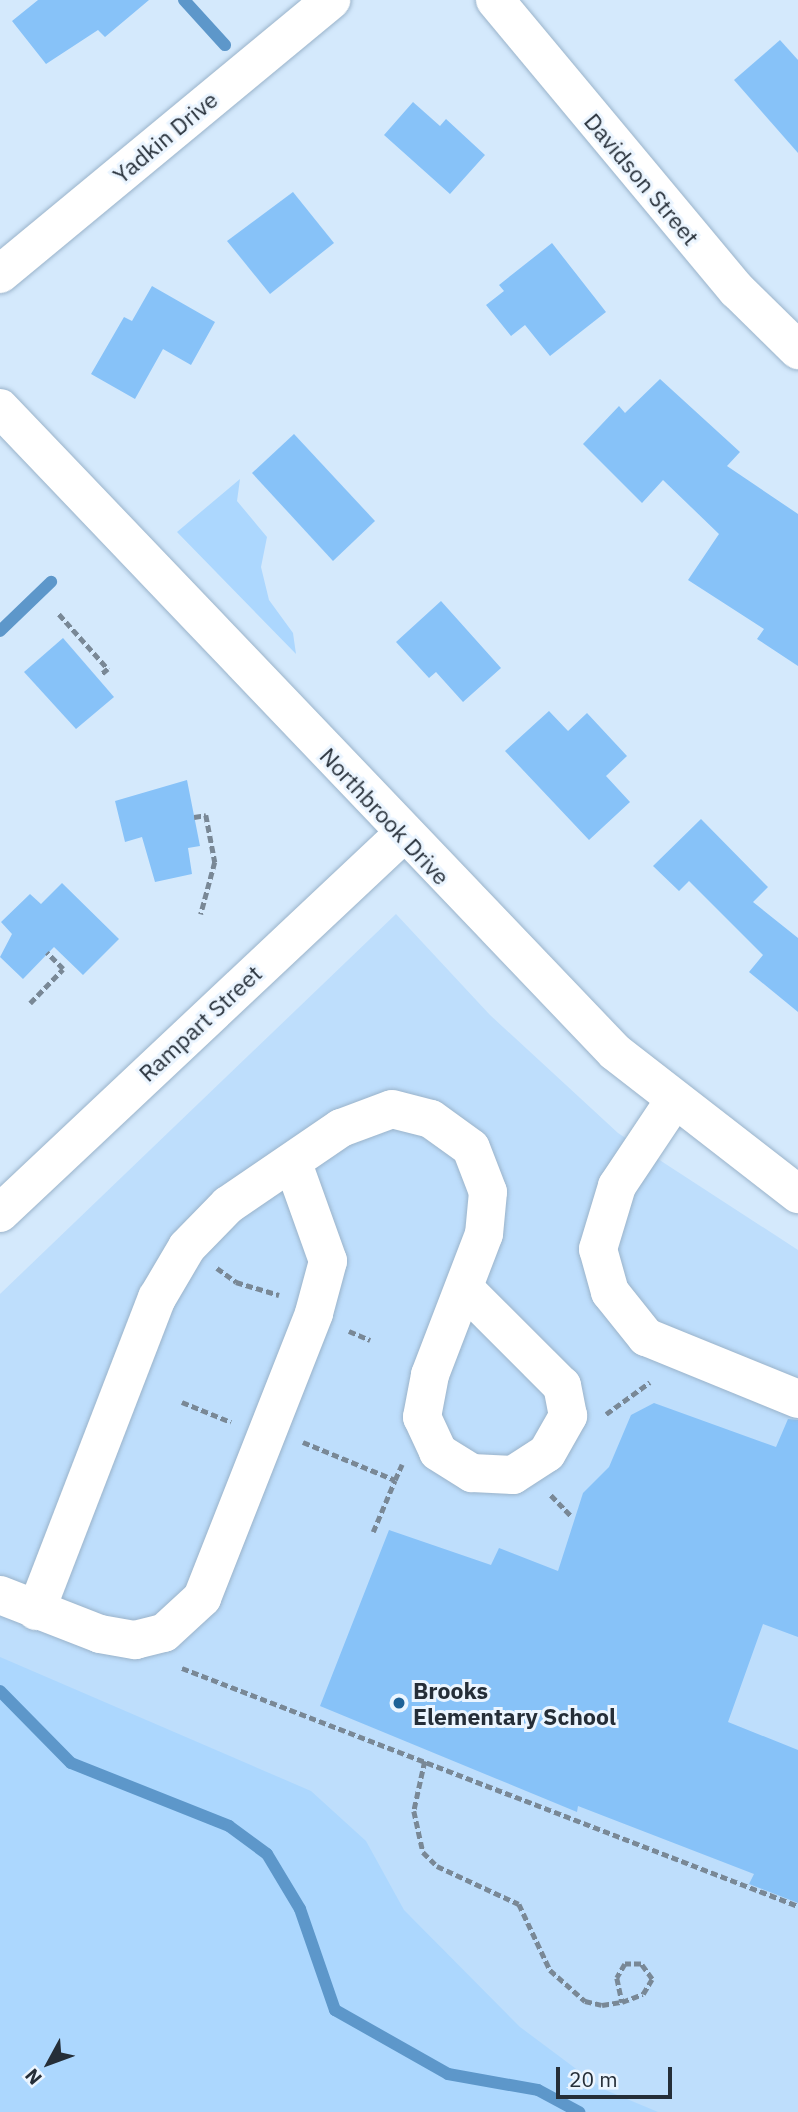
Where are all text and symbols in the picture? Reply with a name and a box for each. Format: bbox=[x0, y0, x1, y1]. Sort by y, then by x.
street label: Yadkin Drive bbox=[107, 85, 223, 189]
street label: Davidson Street bbox=[579, 107, 705, 251]
street label: Northbrook Drive bbox=[314, 742, 456, 890]
street label: Rampart Street bbox=[133, 959, 267, 1087]
place label: Brooks Elementary School bbox=[413, 1676, 616, 1730]
marker: Brooks Elementary School bbox=[391, 1695, 407, 1711]
north arrow bbox=[14, 2028, 84, 2098]
scale bar bbox=[560, 2052, 676, 2096]
text: N bbox=[20, 2064, 47, 2090]
text: 20 m bbox=[569, 2065, 618, 2093]

